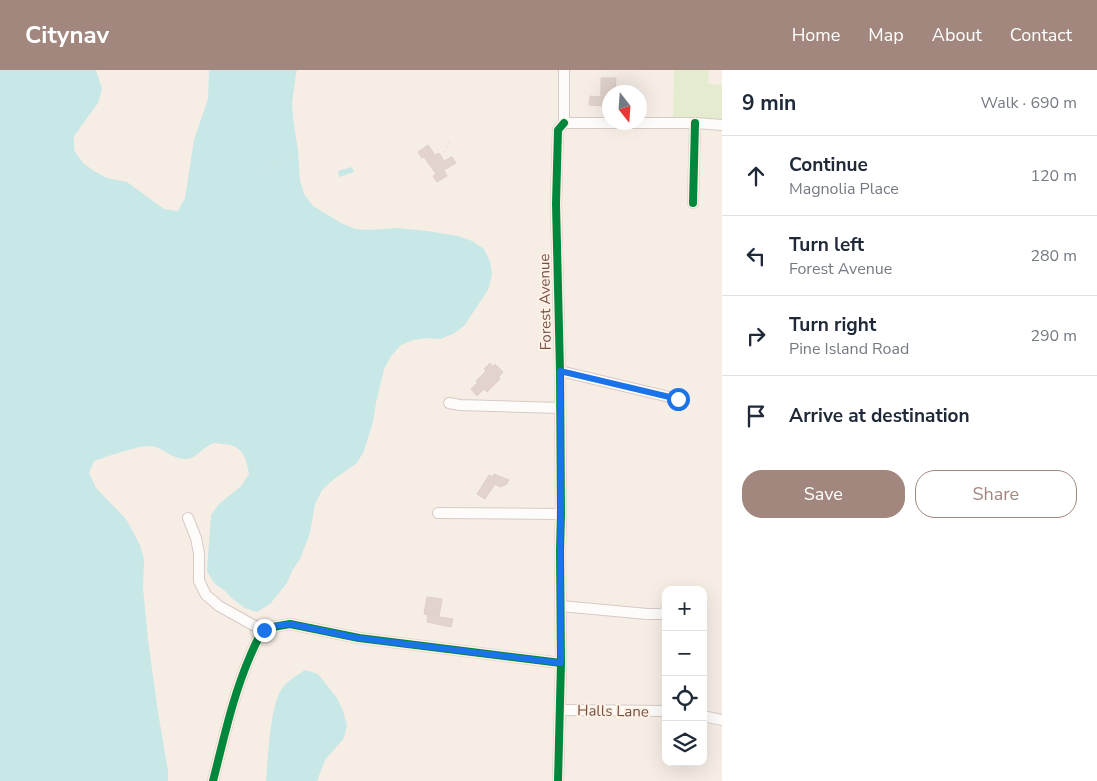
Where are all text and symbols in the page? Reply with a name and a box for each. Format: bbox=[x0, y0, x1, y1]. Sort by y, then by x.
text: Citynav bbox=[25, 19, 109, 51]
text: Home bbox=[792, 23, 840, 47]
text: Map bbox=[868, 23, 904, 47]
text: About bbox=[932, 23, 982, 47]
text: Contact bbox=[1010, 23, 1072, 47]
north arrow bbox=[602, 85, 647, 130]
text: 9 min bbox=[742, 89, 796, 117]
text: Walk · 690 m bbox=[981, 92, 1077, 114]
text: Continue bbox=[789, 152, 868, 178]
icon: ahead bbox=[742, 162, 770, 190]
text: 120 m bbox=[1030, 165, 1077, 187]
text: Magnolia Place bbox=[789, 178, 899, 200]
text: Turn left bbox=[789, 232, 864, 258]
icon: left bbox=[742, 242, 770, 270]
text: 280 m bbox=[1030, 245, 1077, 267]
street label: Forest Avenue bbox=[534, 253, 556, 351]
text: Forest Avenue bbox=[789, 258, 892, 280]
text: Turn right bbox=[789, 312, 876, 338]
icon: right bbox=[742, 322, 770, 350]
text: 290 m bbox=[1030, 325, 1077, 347]
text: Pine Island Road bbox=[789, 338, 909, 360]
route start bbox=[667, 388, 690, 411]
icon: arrive bbox=[742, 402, 770, 430]
text: Arrive at destination bbox=[789, 403, 970, 429]
button: Save bbox=[742, 470, 905, 518]
button: Share bbox=[915, 470, 1077, 518]
map controls bbox=[662, 586, 707, 766]
button: + bbox=[662, 586, 707, 631]
route end bbox=[253, 619, 276, 642]
button: − bbox=[662, 631, 707, 676]
button: locate bbox=[662, 676, 707, 721]
street label: Halls Lane bbox=[577, 700, 649, 722]
button: layers bbox=[662, 721, 707, 766]

